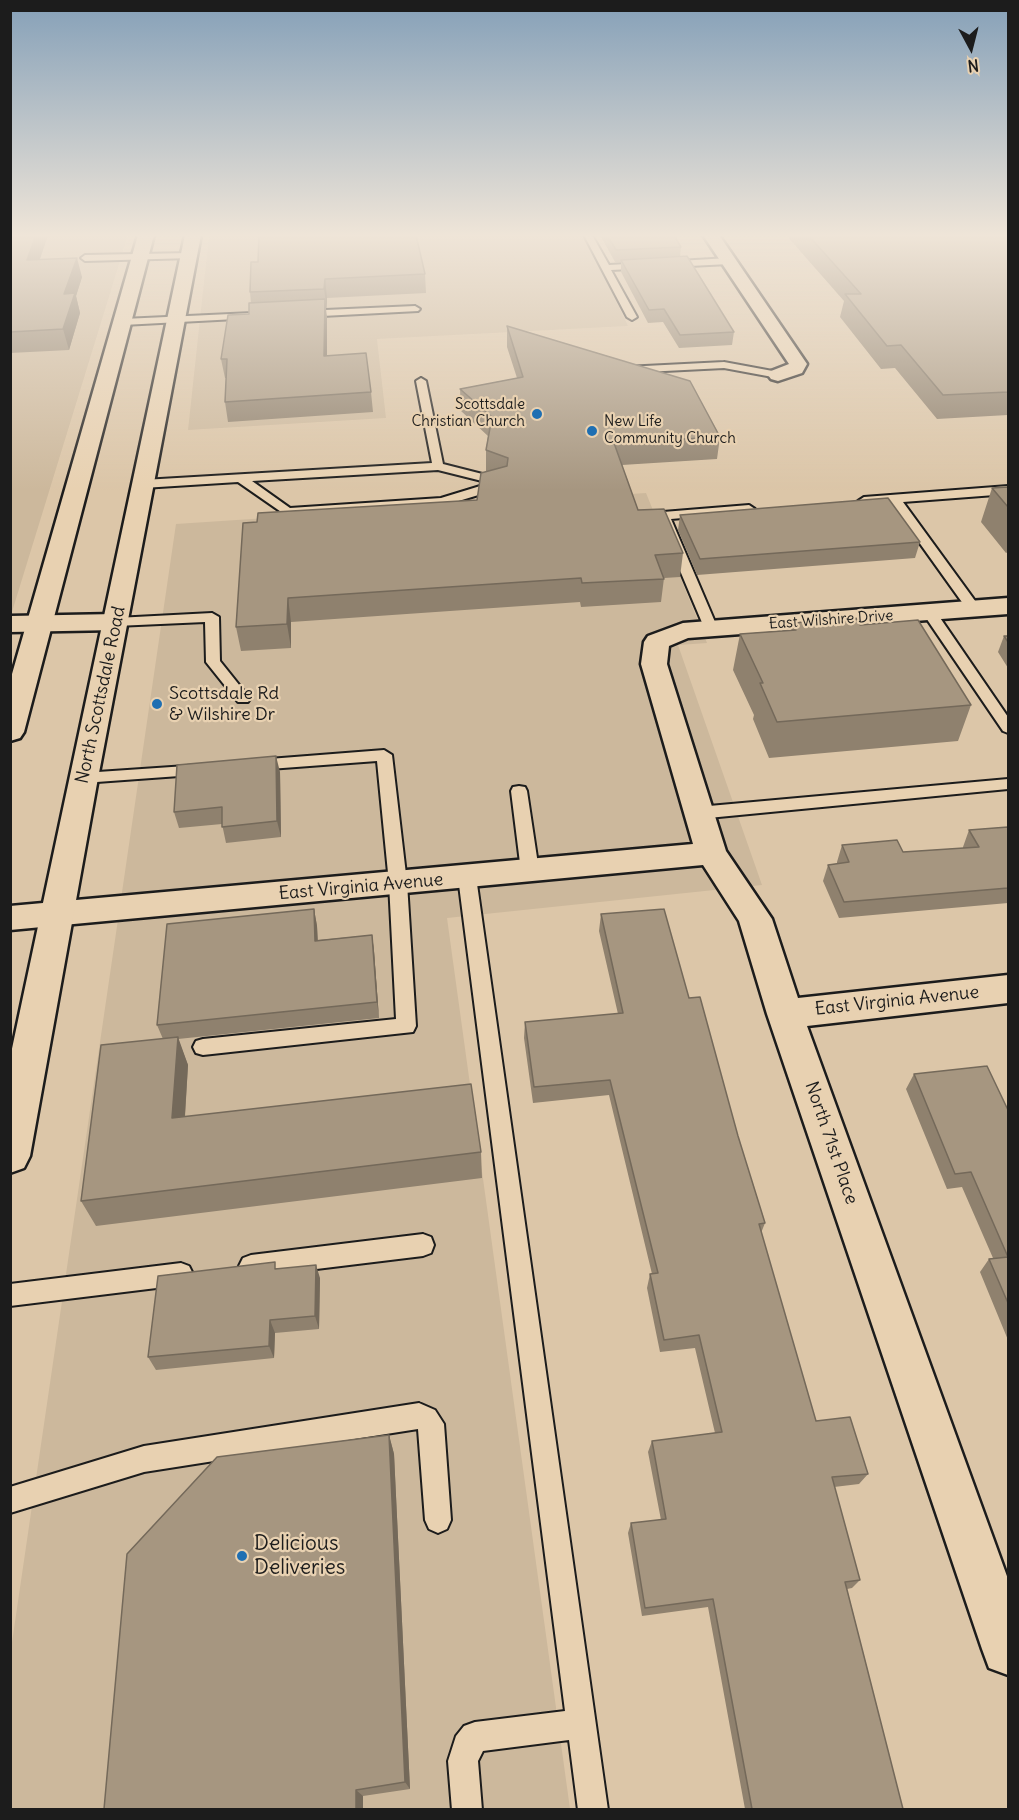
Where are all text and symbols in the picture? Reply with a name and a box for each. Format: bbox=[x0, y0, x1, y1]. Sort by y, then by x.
north arrow bbox=[941, 18, 1001, 78]
text: N bbox=[966, 55, 980, 76]
place label: Scottsdale Christian Church bbox=[411, 396, 525, 431]
marker: Scottsdale Christian Church bbox=[530, 407, 544, 421]
place label: New Life Community Church bbox=[604, 413, 736, 448]
marker: New Life Community Church bbox=[585, 424, 599, 438]
street label: North Scottsdale Road bbox=[72, 604, 130, 786]
street label: East Wilshire Drive bbox=[768, 607, 894, 633]
place label: Scottsdale Rd & Wilshire Dr bbox=[169, 683, 279, 726]
marker: Scottsdale Rd & Wilshire Dr bbox=[150, 697, 164, 711]
street label: East Virginia Avenue bbox=[278, 869, 444, 905]
street label: East Virginia Avenue bbox=[814, 982, 980, 1020]
street label: North 71st Place bbox=[800, 1079, 862, 1207]
place label: Delicious Deliveries bbox=[254, 1531, 345, 1581]
marker: Delicious Deliveries bbox=[235, 1549, 249, 1563]

